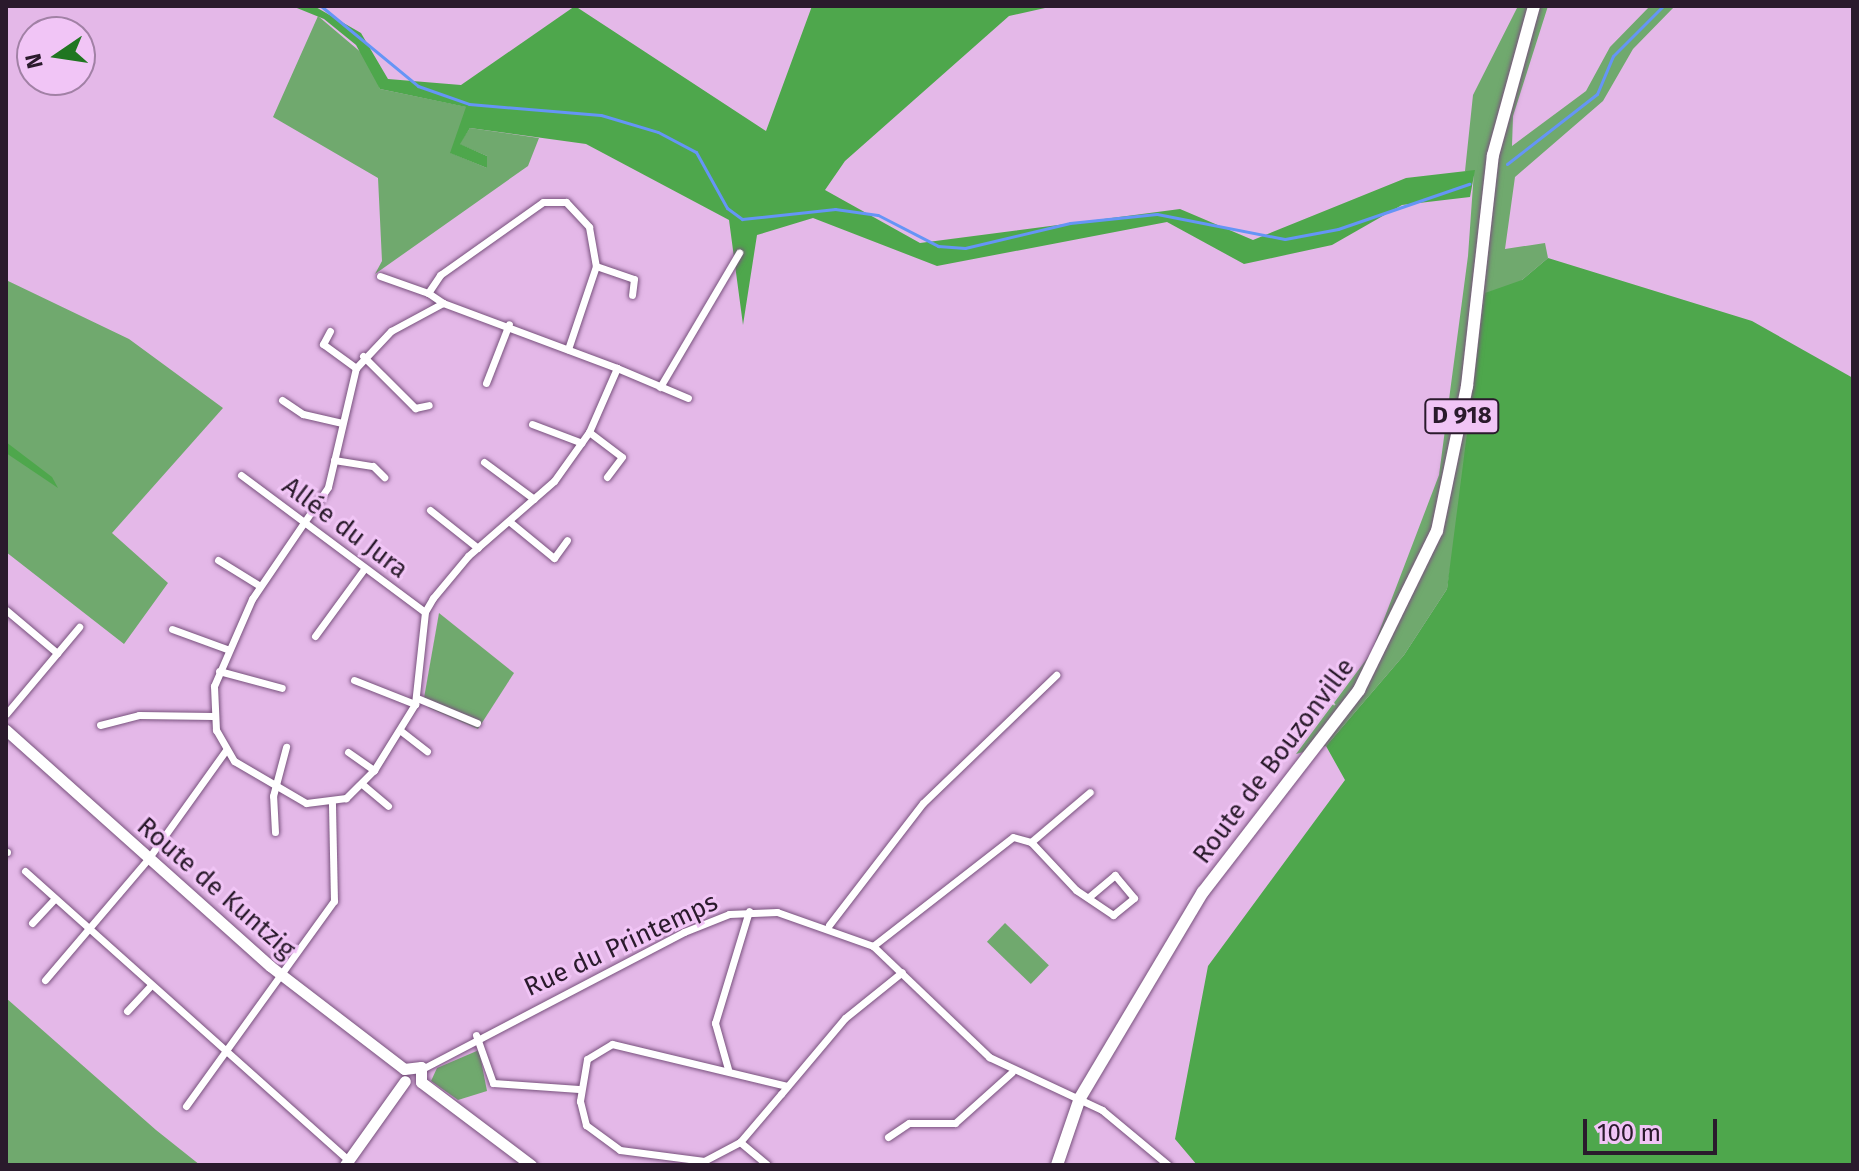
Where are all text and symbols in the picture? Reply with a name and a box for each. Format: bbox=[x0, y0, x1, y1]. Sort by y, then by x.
north arrow bbox=[16, 16, 96, 96]
text: N bbox=[19, 51, 49, 71]
road number: D 918 bbox=[1424, 396, 1500, 436]
street label: Allée du Jura bbox=[276, 471, 414, 585]
street label: Route de Bouzonville bbox=[1187, 652, 1361, 870]
street label: Route de Kuntzig bbox=[131, 811, 301, 965]
street label: Rue du Printemps bbox=[519, 887, 723, 1003]
scale bar bbox=[1587, 1103, 1721, 1153]
text: 100 m bbox=[1597, 1119, 1661, 1147]

